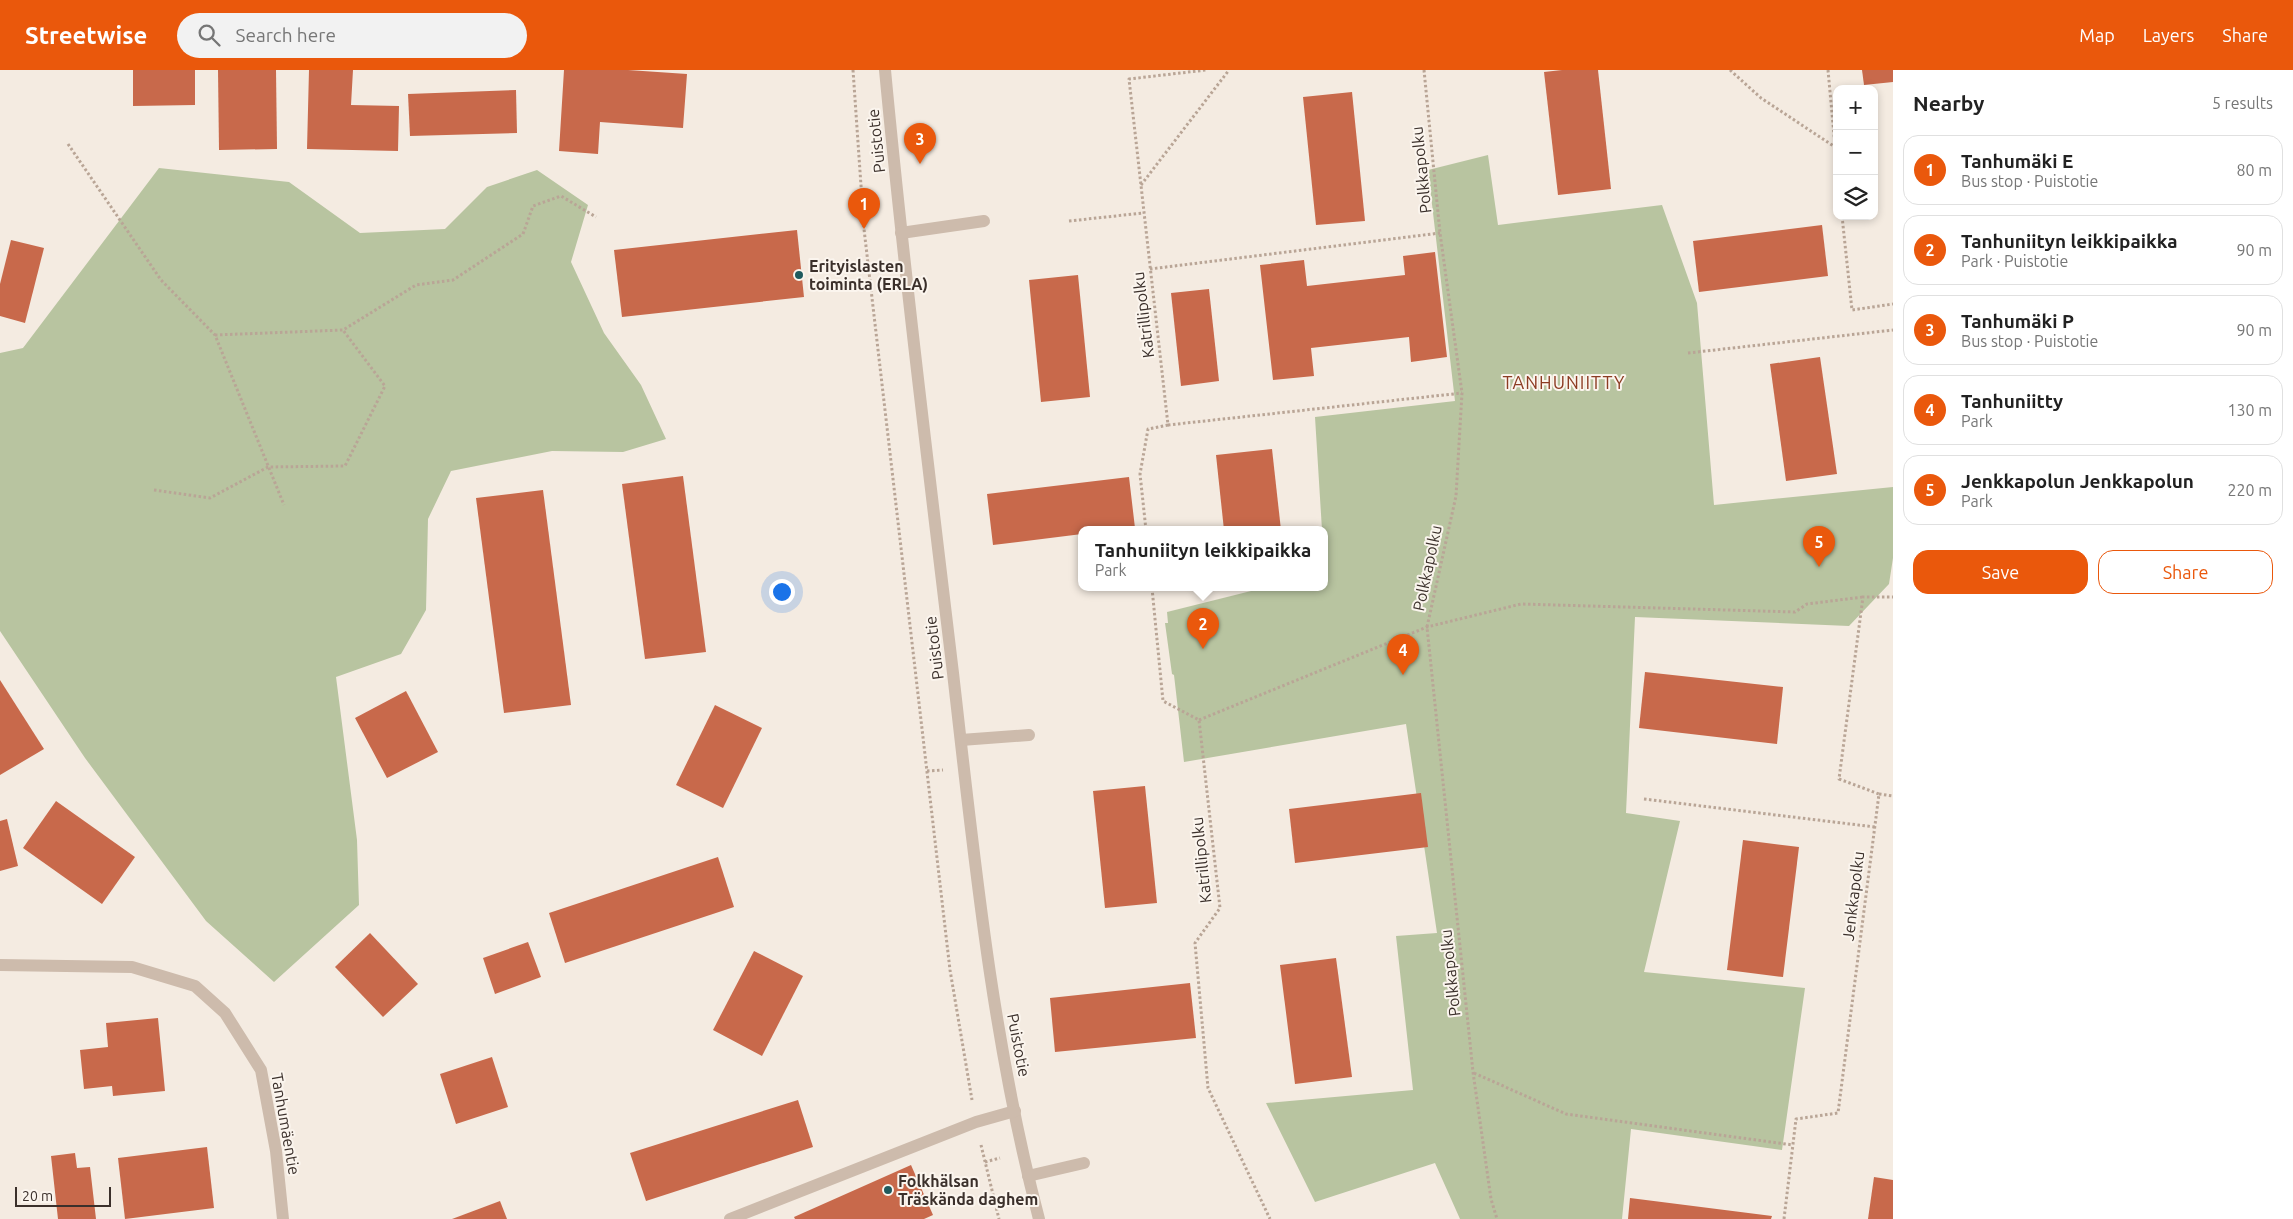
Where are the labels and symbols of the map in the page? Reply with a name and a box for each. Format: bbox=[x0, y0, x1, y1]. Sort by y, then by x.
street label: Puistotie bbox=[864, 108, 888, 174]
pin: 3 bbox=[904, 123, 936, 164]
street label: Polkkapolku bbox=[1407, 126, 1435, 214]
pin: 1 bbox=[848, 188, 880, 229]
place label: Erityislasten toiminta (ERLA) bbox=[809, 257, 928, 294]
marker: Erityislasten toiminta (ERLA) bbox=[793, 269, 805, 281]
street label: Katrillipolku bbox=[1129, 271, 1157, 359]
district label: TANHUNIITTY bbox=[1503, 372, 1625, 392]
street label: Polkkapolku bbox=[1409, 523, 1445, 613]
pin: 5 bbox=[1803, 526, 1835, 567]
your location bbox=[769, 579, 795, 605]
pin: 2 bbox=[1187, 608, 1219, 649]
street label: Puistotie bbox=[921, 615, 947, 681]
pin: 4 bbox=[1387, 634, 1419, 675]
street label: Katrillipolku bbox=[1188, 816, 1214, 904]
street label: Jenkkapolku bbox=[1839, 850, 1867, 942]
street label: Polkkapolku bbox=[1436, 929, 1464, 1017]
street label: Puistotie bbox=[1004, 1012, 1034, 1078]
street label: Tanhumäentie bbox=[268, 1072, 304, 1176]
place label: Folkhälsan Träskända daghem bbox=[898, 1172, 1038, 1208]
scale bar bbox=[15, 1184, 111, 1207]
marker: Folkhälsan Träskända daghem bbox=[882, 1184, 894, 1196]

